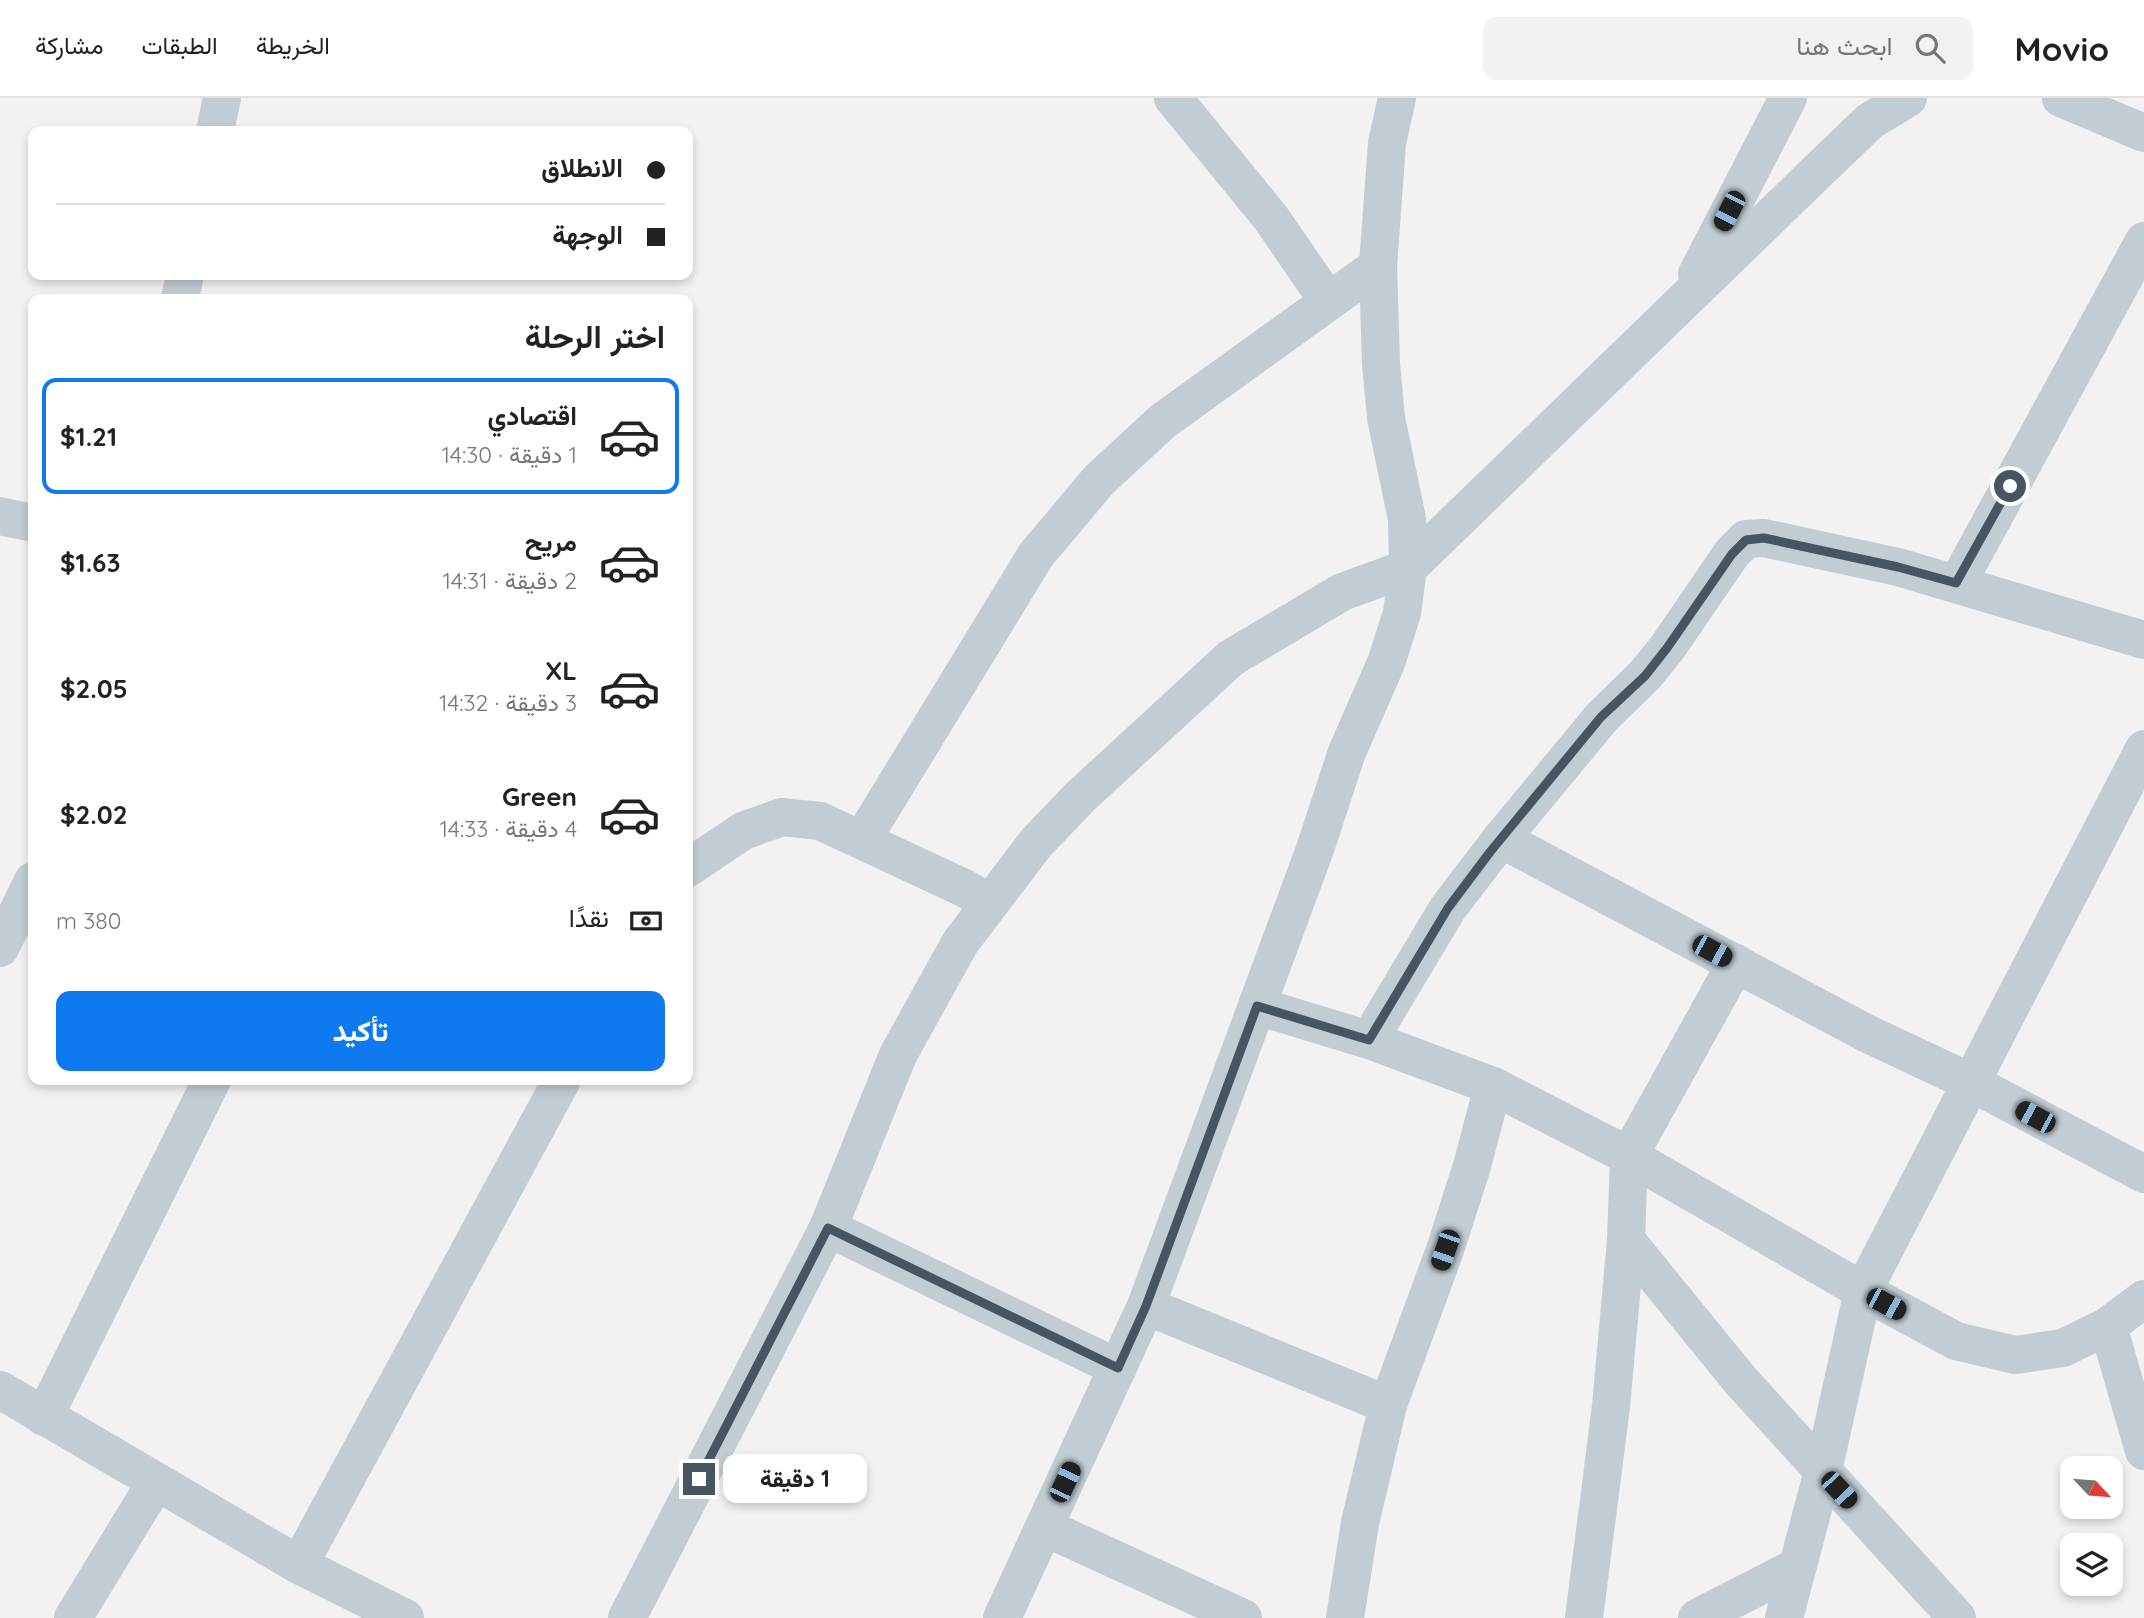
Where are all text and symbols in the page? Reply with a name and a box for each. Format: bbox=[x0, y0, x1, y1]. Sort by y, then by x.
search box bbox=[1483, 17, 1973, 80]
text: Movio bbox=[2015, 28, 2109, 69]
text: ابحث هنا bbox=[1796, 29, 1893, 62]
icon: search bbox=[1911, 29, 1949, 67]
text: مشاركة bbox=[35, 30, 103, 60]
text: الطبقات bbox=[141, 30, 218, 60]
text: الخريطة bbox=[256, 30, 330, 60]
text: الانطلاق bbox=[541, 151, 623, 184]
car bbox=[1711, 188, 1748, 234]
text: الوجهة bbox=[552, 218, 623, 251]
text: اختر الرحلة bbox=[525, 316, 665, 356]
text: اقتصادي bbox=[488, 399, 577, 432]
icon: car bbox=[598, 405, 661, 468]
text: $1.21 bbox=[60, 420, 117, 453]
text: 1 دقيقة · 14:30 bbox=[442, 440, 577, 469]
route start bbox=[1994, 470, 2026, 502]
text: مريح bbox=[525, 525, 577, 558]
icon: car bbox=[598, 531, 661, 594]
text: $1.63 bbox=[60, 546, 120, 579]
text: 2 دقيقة · 14:31 bbox=[443, 566, 577, 595]
text: XL bbox=[545, 654, 577, 687]
icon: car bbox=[598, 657, 661, 720]
text: $2.05 bbox=[60, 672, 128, 705]
text: 3 دقيقة · 14:32 bbox=[439, 688, 577, 717]
text: Green bbox=[502, 780, 577, 813]
icon: car bbox=[598, 783, 661, 846]
text: $2.02 bbox=[60, 798, 128, 831]
text: 4 دقيقة · 14:33 bbox=[440, 814, 577, 843]
text: نقدًا bbox=[569, 901, 609, 934]
icon: cash bbox=[627, 902, 665, 940]
text: 380 m bbox=[56, 906, 121, 935]
car bbox=[1689, 932, 1736, 970]
button: تأكيد bbox=[56, 991, 665, 1071]
car bbox=[2012, 1098, 2059, 1136]
car bbox=[1429, 1227, 1462, 1273]
car bbox=[1863, 1285, 1910, 1323]
callout: 1 دقيقة bbox=[724, 1454, 867, 1504]
north arrow bbox=[2060, 1456, 2123, 1519]
map controls bbox=[2060, 1456, 2123, 1596]
car bbox=[1047, 1459, 1084, 1505]
route end bbox=[683, 1463, 715, 1495]
text: 1 دقيقة bbox=[760, 1464, 830, 1493]
car bbox=[1817, 1467, 1862, 1513]
button: layers bbox=[2060, 1533, 2123, 1596]

